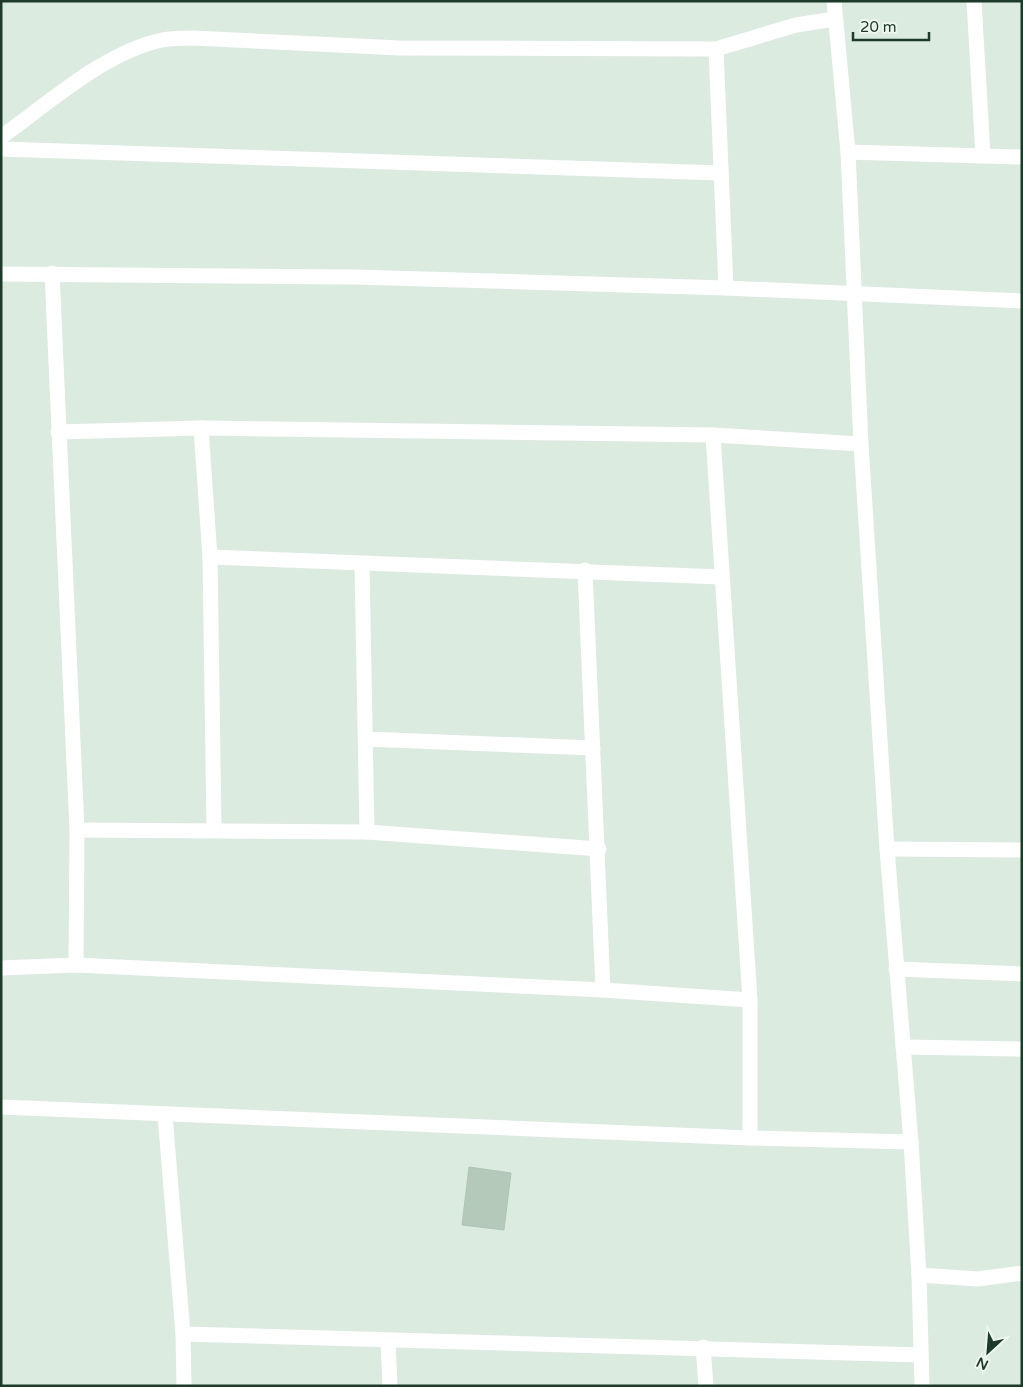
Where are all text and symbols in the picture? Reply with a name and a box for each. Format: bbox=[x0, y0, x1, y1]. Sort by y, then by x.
scale bar bbox=[853, 10, 929, 42]
text: 20 m bbox=[860, 18, 897, 36]
north arrow bbox=[963, 1327, 1013, 1377]
text: N bbox=[974, 1353, 991, 1373]

